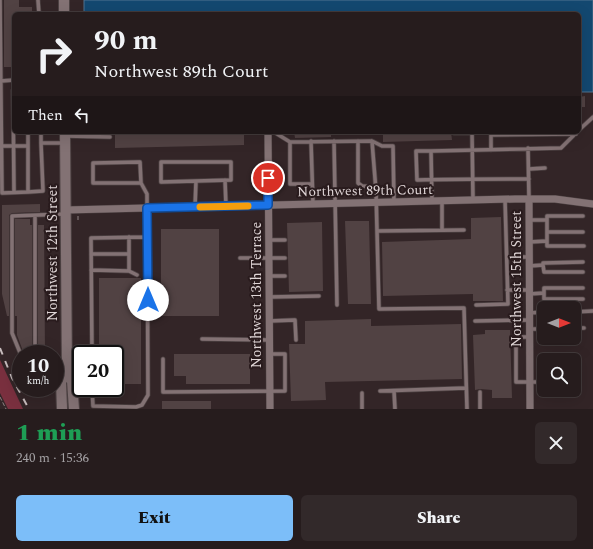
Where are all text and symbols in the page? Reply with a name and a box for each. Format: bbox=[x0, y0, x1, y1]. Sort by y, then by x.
text: 90 m bbox=[94, 19, 158, 62]
icon: right bbox=[28, 28, 80, 80]
text: Northwest 89th Court bbox=[94, 58, 268, 85]
text: Then bbox=[28, 104, 63, 127]
icon: left bbox=[71, 104, 93, 126]
pin bbox=[251, 161, 285, 195]
icon: arrive bbox=[257, 167, 279, 189]
street label: Northwest 89th Court bbox=[297, 179, 433, 202]
street label: Northwest 12th Street bbox=[42, 185, 63, 321]
street label: Northwest 15th Street bbox=[506, 211, 527, 347]
street label: Northwest 13th Terrace bbox=[246, 221, 267, 368]
position arrow bbox=[127, 279, 169, 321]
north arrow bbox=[537, 301, 581, 345]
map controls bbox=[537, 301, 581, 397]
speed limit sign: 20 bbox=[72, 345, 124, 397]
text: 10 bbox=[27, 351, 49, 381]
button: search bbox=[537, 353, 581, 397]
text: km/h bbox=[27, 373, 49, 389]
text: 1 min bbox=[16, 415, 82, 451]
button: close bbox=[535, 422, 577, 464]
text: 240 m · 15:36 bbox=[16, 448, 89, 468]
button: Exit bbox=[16, 495, 293, 541]
button: Share bbox=[301, 495, 577, 541]

